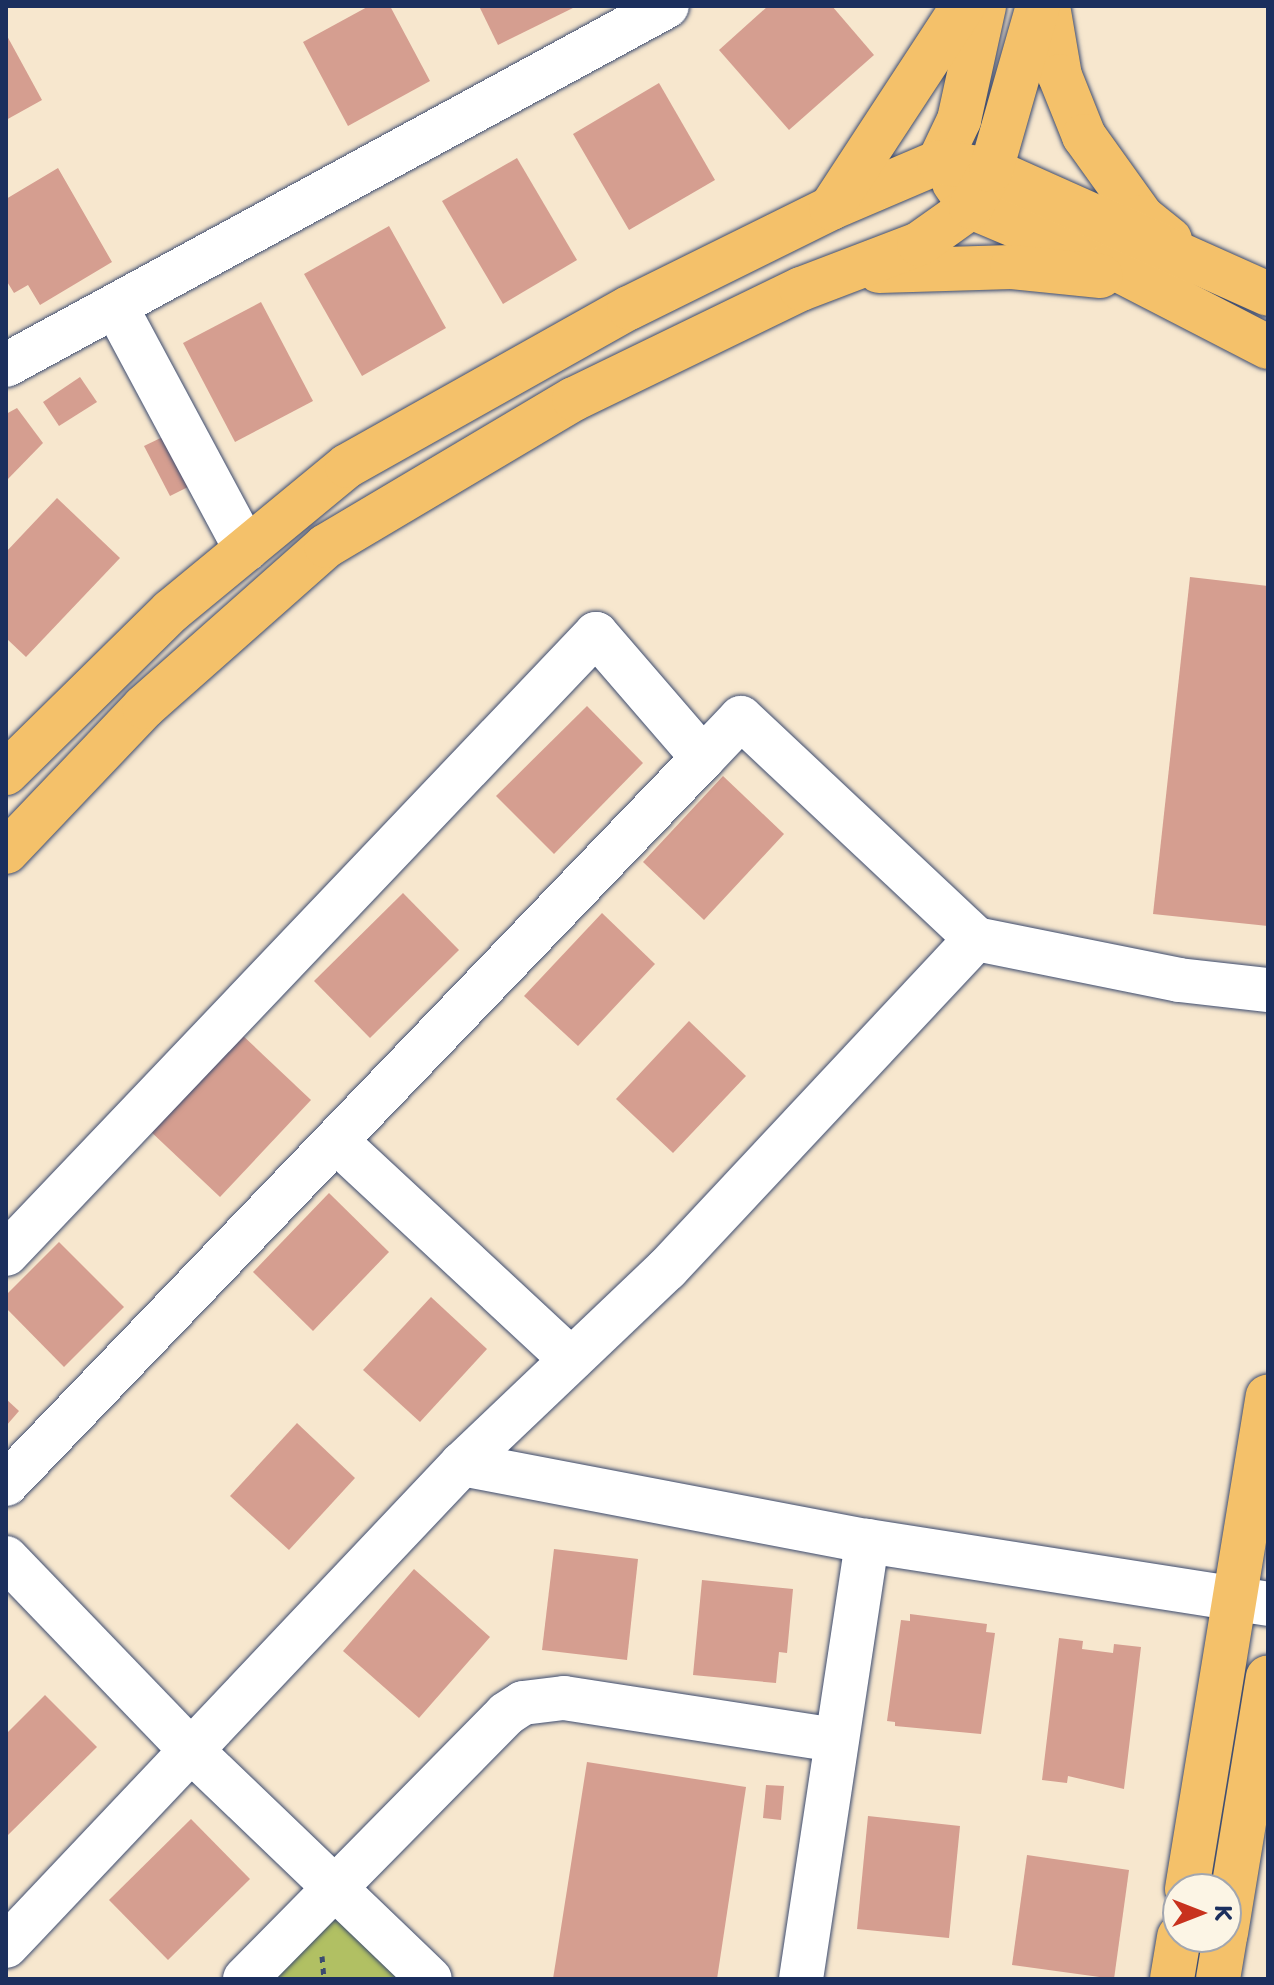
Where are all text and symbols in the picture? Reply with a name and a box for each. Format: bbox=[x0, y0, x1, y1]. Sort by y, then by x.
north arrow bbox=[1162, 1873, 1242, 1953]
text: K bbox=[1208, 1905, 1241, 1921]

